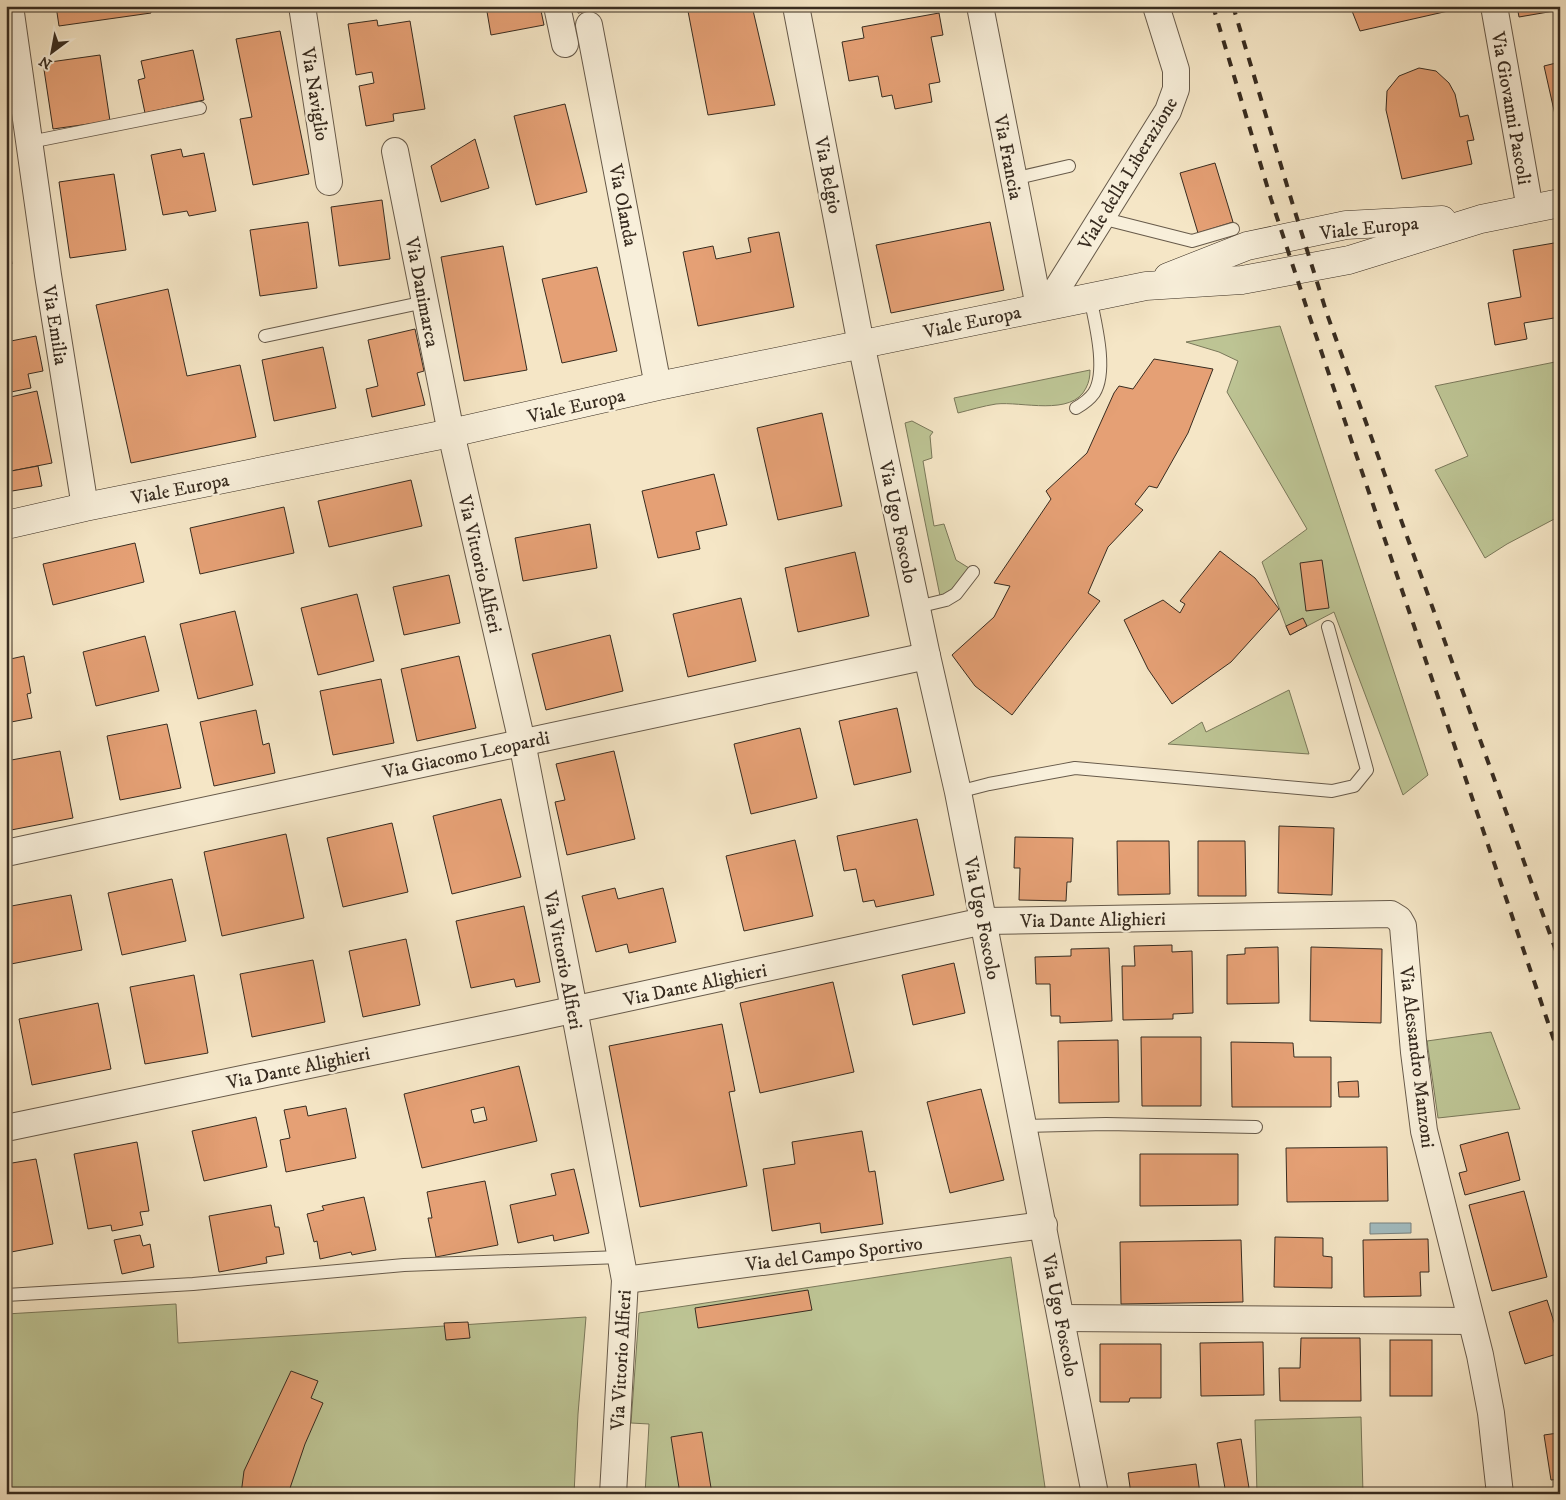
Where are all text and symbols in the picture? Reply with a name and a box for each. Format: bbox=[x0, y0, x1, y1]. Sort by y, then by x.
north arrow bbox=[28, 28, 78, 78]
street label: Via Giovanni Pascoli bbox=[1486, 29, 1535, 187]
street label: Via Naviglio bbox=[296, 45, 333, 143]
text: N bbox=[36, 51, 55, 73]
street label: Viale della Liberazione bbox=[1073, 93, 1183, 255]
street label: Via Francia bbox=[988, 112, 1027, 202]
street label: Via Belgio bbox=[809, 134, 846, 216]
street label: Via Olanda bbox=[603, 161, 642, 248]
street label: Viale Europa bbox=[1318, 212, 1420, 245]
street label: Via Danimarca bbox=[399, 234, 443, 349]
street label: Via Emilia bbox=[37, 283, 72, 367]
street label: Viale Europa bbox=[921, 301, 1023, 344]
street label: Viale Europa bbox=[525, 384, 627, 429]
street label: Via Ugo Foscolo bbox=[873, 458, 922, 586]
street label: Viale Europa bbox=[129, 469, 231, 510]
street label: Via Vittorio Alfieri bbox=[452, 492, 507, 636]
street label: Via Giacomo Leopardi bbox=[380, 727, 552, 785]
street label: Via Ugo Foscolo bbox=[958, 854, 1005, 982]
street label: Via Vittorio Alfieri bbox=[538, 888, 587, 1032]
street label: Via Dante Alighieri bbox=[1019, 908, 1166, 933]
street label: Via Dante Alighieri bbox=[621, 959, 769, 1012]
street label: Via Alessandro Manzoni bbox=[1394, 964, 1439, 1149]
street label: Via Dante Alighieri bbox=[224, 1042, 372, 1095]
street label: Via del Campo Sportivo bbox=[743, 1232, 924, 1277]
street label: Via Ugo Foscolo bbox=[1036, 1251, 1083, 1379]
street label: Via Vittorio Alfieri bbox=[606, 1289, 637, 1432]

